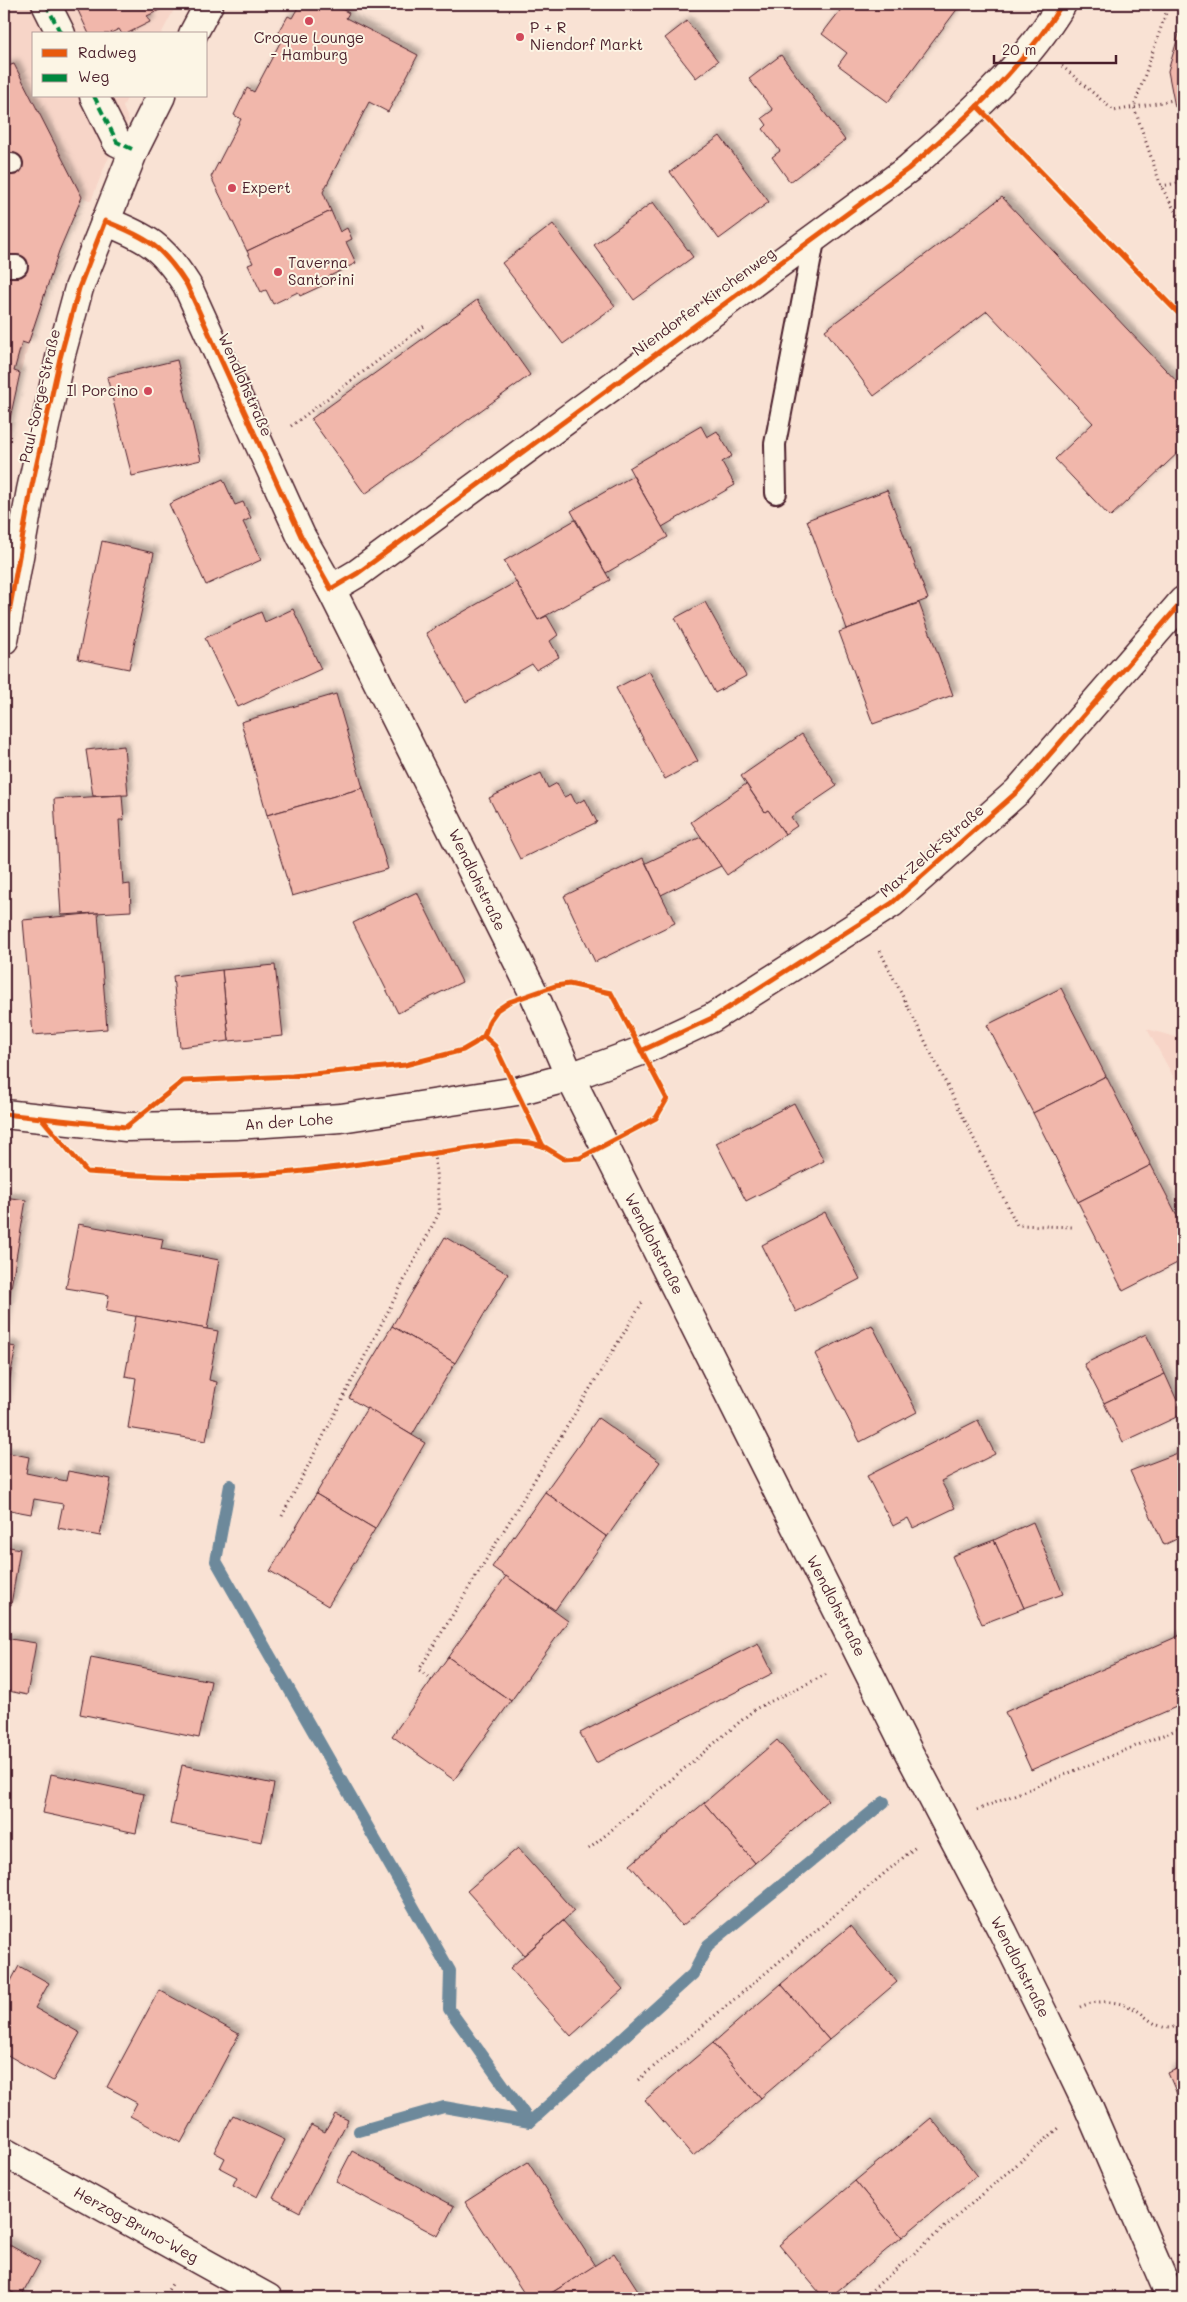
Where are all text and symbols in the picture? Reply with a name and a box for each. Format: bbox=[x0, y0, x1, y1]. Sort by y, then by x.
marker: Croque Lounge - Hamburg bbox=[303, 15, 315, 27]
place label: P + R Niendorf Markt bbox=[530, 17, 643, 54]
place label: Croque Lounge - Hamburg bbox=[254, 27, 364, 64]
marker: P + R Niendorf Markt bbox=[514, 31, 526, 43]
legend bbox=[32, 32, 208, 98]
scale bar bbox=[994, 32, 1117, 64]
text: 20 m bbox=[1002, 39, 1036, 59]
text: Radweg bbox=[78, 42, 136, 62]
text: Weg bbox=[78, 66, 109, 86]
place label: Expert bbox=[242, 177, 291, 197]
marker: Expert bbox=[226, 182, 238, 194]
street label: Niendorfer Kirchenweg bbox=[628, 242, 779, 360]
place label: Taverna Santorini bbox=[288, 252, 355, 289]
marker: Taverna Santorini bbox=[272, 266, 284, 278]
street label: Paul-Sorge-Straße bbox=[14, 327, 64, 465]
street label: Wendlohstraße bbox=[214, 330, 278, 439]
place label: Il Porcino bbox=[67, 380, 138, 400]
marker: Il Porcino bbox=[142, 385, 154, 397]
street label: Max-Zelck-Straße bbox=[875, 799, 988, 901]
street label: Wendlohstraße bbox=[445, 825, 511, 934]
street label: An der Lohe bbox=[244, 1108, 334, 1134]
street label: Wendlohstraße bbox=[621, 1190, 689, 1298]
street label: Wendlohstraße bbox=[803, 1552, 871, 1660]
street label: Wendlohstraße bbox=[987, 1913, 1055, 2021]
street label: Herzog-Bruno-Weg bbox=[71, 2182, 203, 2267]

